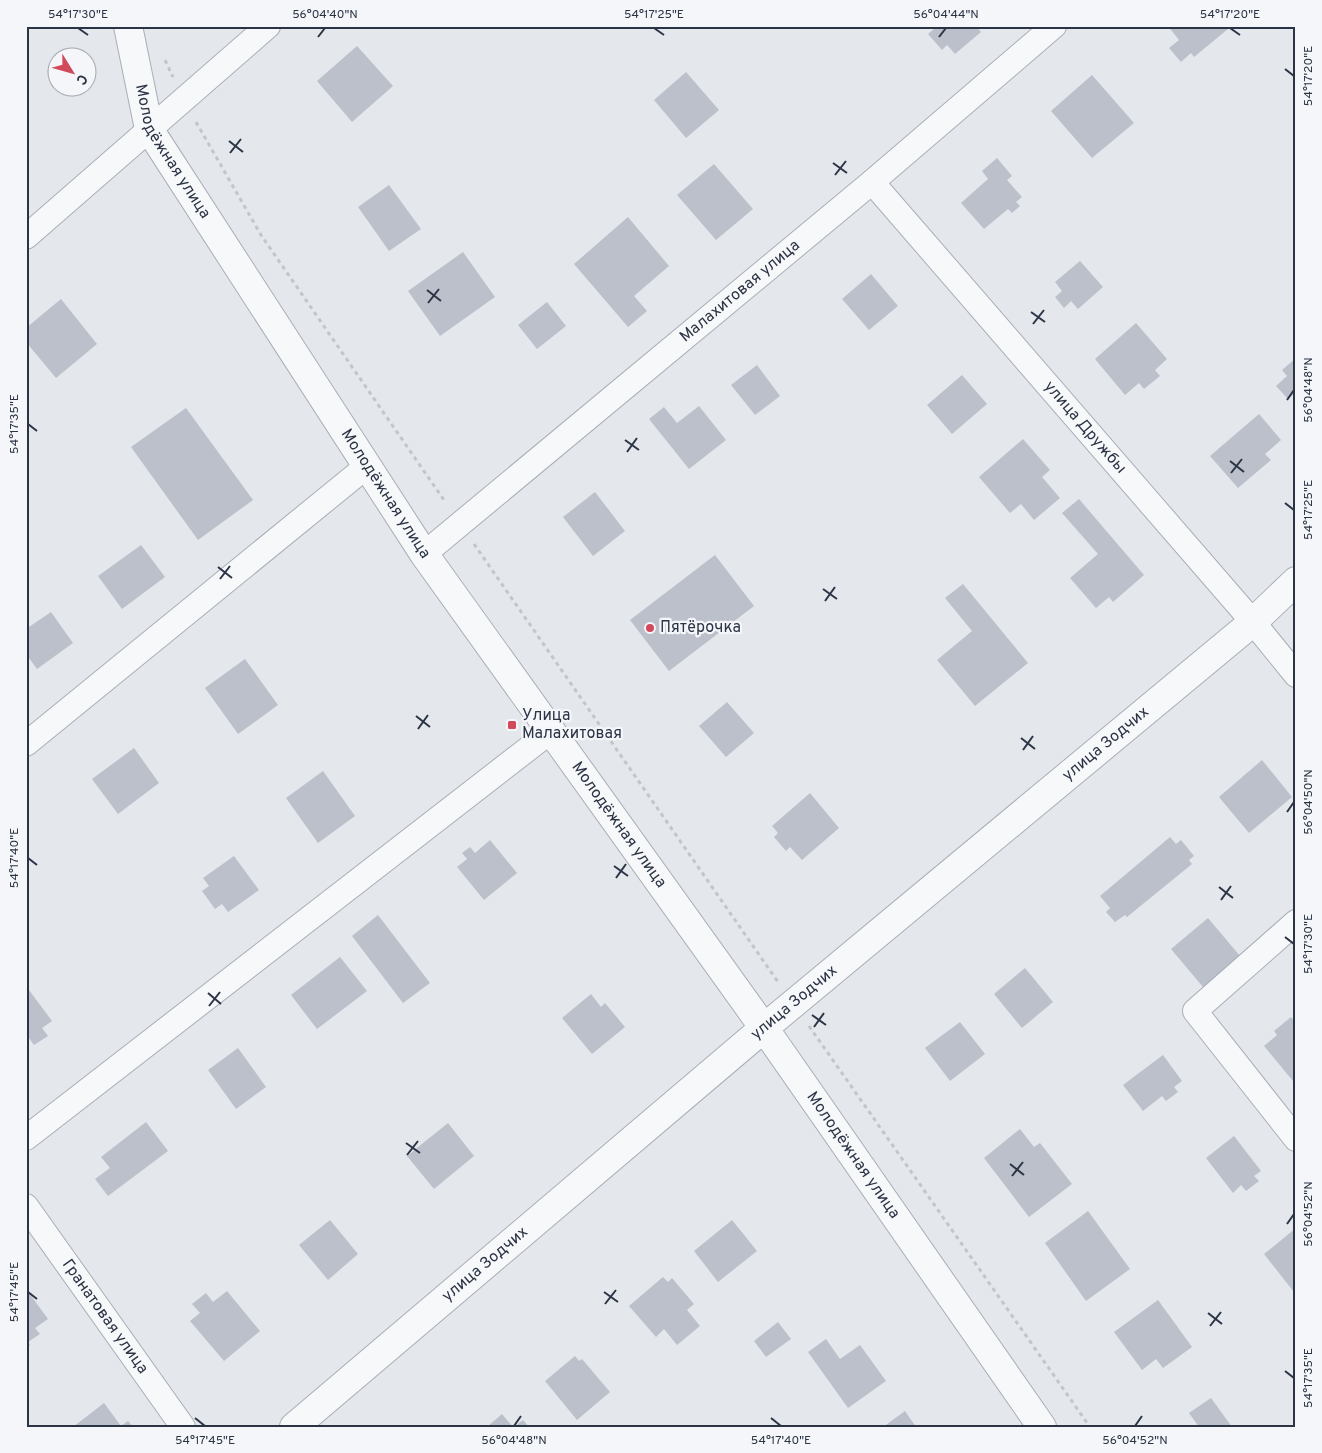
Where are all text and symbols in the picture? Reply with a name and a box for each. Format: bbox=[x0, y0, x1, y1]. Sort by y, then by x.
text: 54°17'30"E bbox=[48, 7, 108, 23]
text: 56°04'40"N bbox=[292, 7, 358, 23]
text: 54°17'25"E bbox=[624, 7, 684, 23]
text: 56°04'44"N bbox=[913, 7, 979, 23]
text: 54°17'20"E bbox=[1200, 7, 1260, 23]
text: 54°17'20"E bbox=[1301, 46, 1317, 106]
north arrow bbox=[48, 48, 98, 98]
text: С bbox=[72, 70, 91, 88]
street label: Молодёжная улица bbox=[130, 83, 214, 223]
street label: Малахитовая улица bbox=[676, 236, 804, 347]
text: 56°04'48"N bbox=[1301, 357, 1317, 423]
street label: улица Дружбы bbox=[1039, 377, 1130, 478]
text: 54°17'35"E bbox=[7, 394, 23, 454]
street label: Молодёжная улица bbox=[336, 426, 435, 563]
text: 54°17'25"E bbox=[1301, 480, 1317, 540]
place label: Пятёрочка bbox=[660, 618, 741, 638]
marker: Пятёрочка bbox=[644, 622, 656, 634]
street label: улица Зодчих bbox=[1059, 702, 1153, 786]
place label: Улица Малахитовая bbox=[522, 706, 622, 744]
marker: Улица Малахитовая bbox=[506, 719, 518, 731]
street label: Молодёжная улица bbox=[567, 758, 670, 892]
text: 56°04'50"N bbox=[1301, 769, 1317, 835]
text: 54°17'40"E bbox=[7, 828, 23, 888]
text: 54°17'30"E bbox=[1301, 914, 1317, 974]
street label: улица Зодчих bbox=[747, 961, 842, 1045]
street label: Молодёжная улица bbox=[802, 1088, 904, 1223]
text: 56°04'52"N bbox=[1301, 1181, 1317, 1247]
street label: улица Зодчих bbox=[438, 1222, 532, 1307]
street label: Гранатовая улица bbox=[57, 1256, 152, 1378]
text: 54°17'45"E bbox=[7, 1262, 23, 1322]
text: 54°17'35"E bbox=[1301, 1348, 1317, 1408]
text: 54°17'45"E bbox=[175, 1433, 235, 1449]
text: 56°04'48"N bbox=[481, 1433, 547, 1449]
text: 54°17'40"E bbox=[751, 1433, 811, 1449]
text: 56°04'52"N bbox=[1102, 1433, 1168, 1449]

